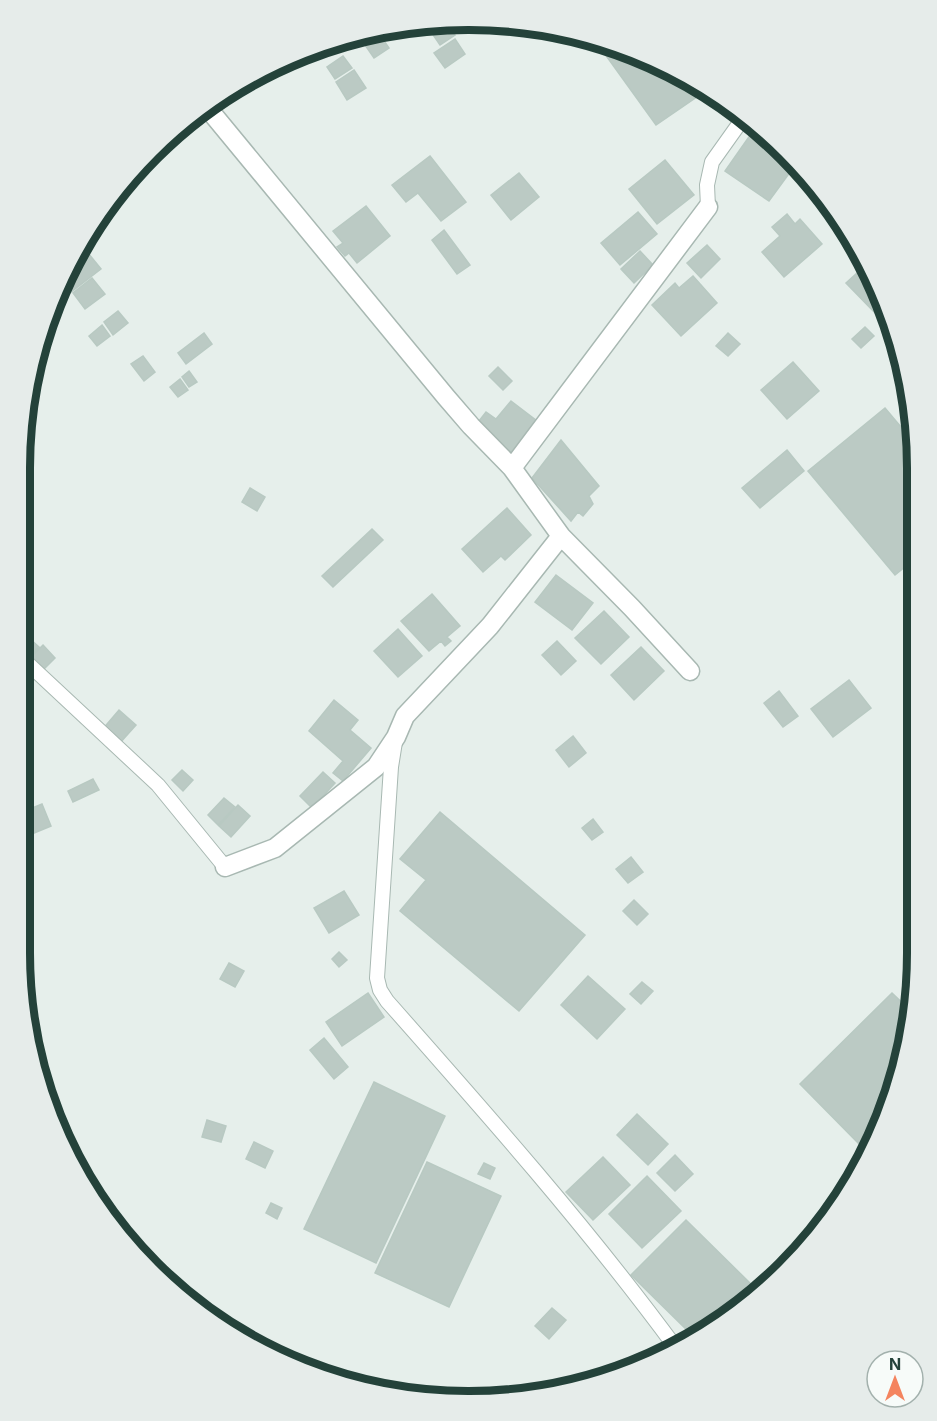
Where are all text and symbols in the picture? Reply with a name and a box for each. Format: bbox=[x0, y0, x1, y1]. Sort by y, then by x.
north arrow bbox=[865, 1349, 925, 1409]
text: N bbox=[889, 1354, 901, 1374]

